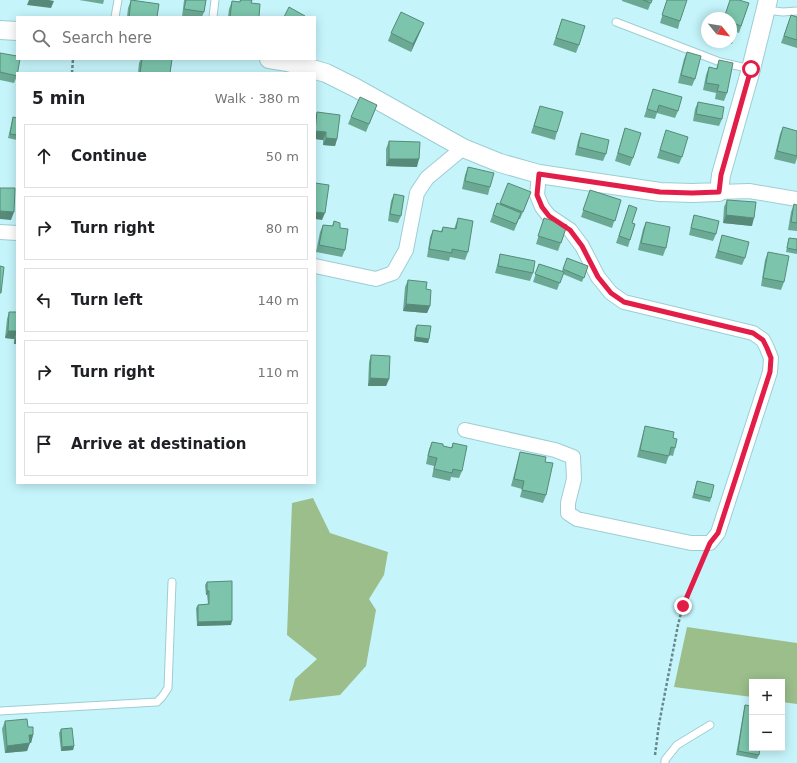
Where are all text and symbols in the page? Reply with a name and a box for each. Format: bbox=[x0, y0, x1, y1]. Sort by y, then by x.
north arrow bbox=[701, 12, 737, 48]
search box bbox=[16, 16, 316, 60]
icon: search bbox=[30, 27, 52, 49]
text: Search here bbox=[62, 29, 152, 47]
route start bbox=[742, 60, 760, 78]
text: 5 min bbox=[32, 88, 85, 108]
text: Walk · 380 m bbox=[215, 91, 300, 106]
icon: ahead bbox=[33, 145, 55, 167]
text: Continue bbox=[71, 147, 147, 165]
text: 50 m bbox=[266, 149, 299, 164]
icon: right bbox=[33, 217, 55, 239]
text: Turn right bbox=[71, 219, 155, 237]
text: 80 m bbox=[266, 221, 299, 236]
icon: left bbox=[33, 289, 55, 311]
text: Turn left bbox=[71, 291, 143, 309]
text: 140 m bbox=[257, 293, 299, 308]
icon: right bbox=[33, 361, 55, 383]
text: Turn right bbox=[71, 363, 155, 381]
text: 110 m bbox=[257, 365, 299, 380]
icon: arrive bbox=[33, 433, 55, 455]
text: Arrive at destination bbox=[71, 435, 246, 453]
route end bbox=[674, 597, 692, 615]
map controls bbox=[749, 679, 785, 751]
button: + bbox=[749, 679, 785, 715]
button: − bbox=[749, 715, 785, 751]

